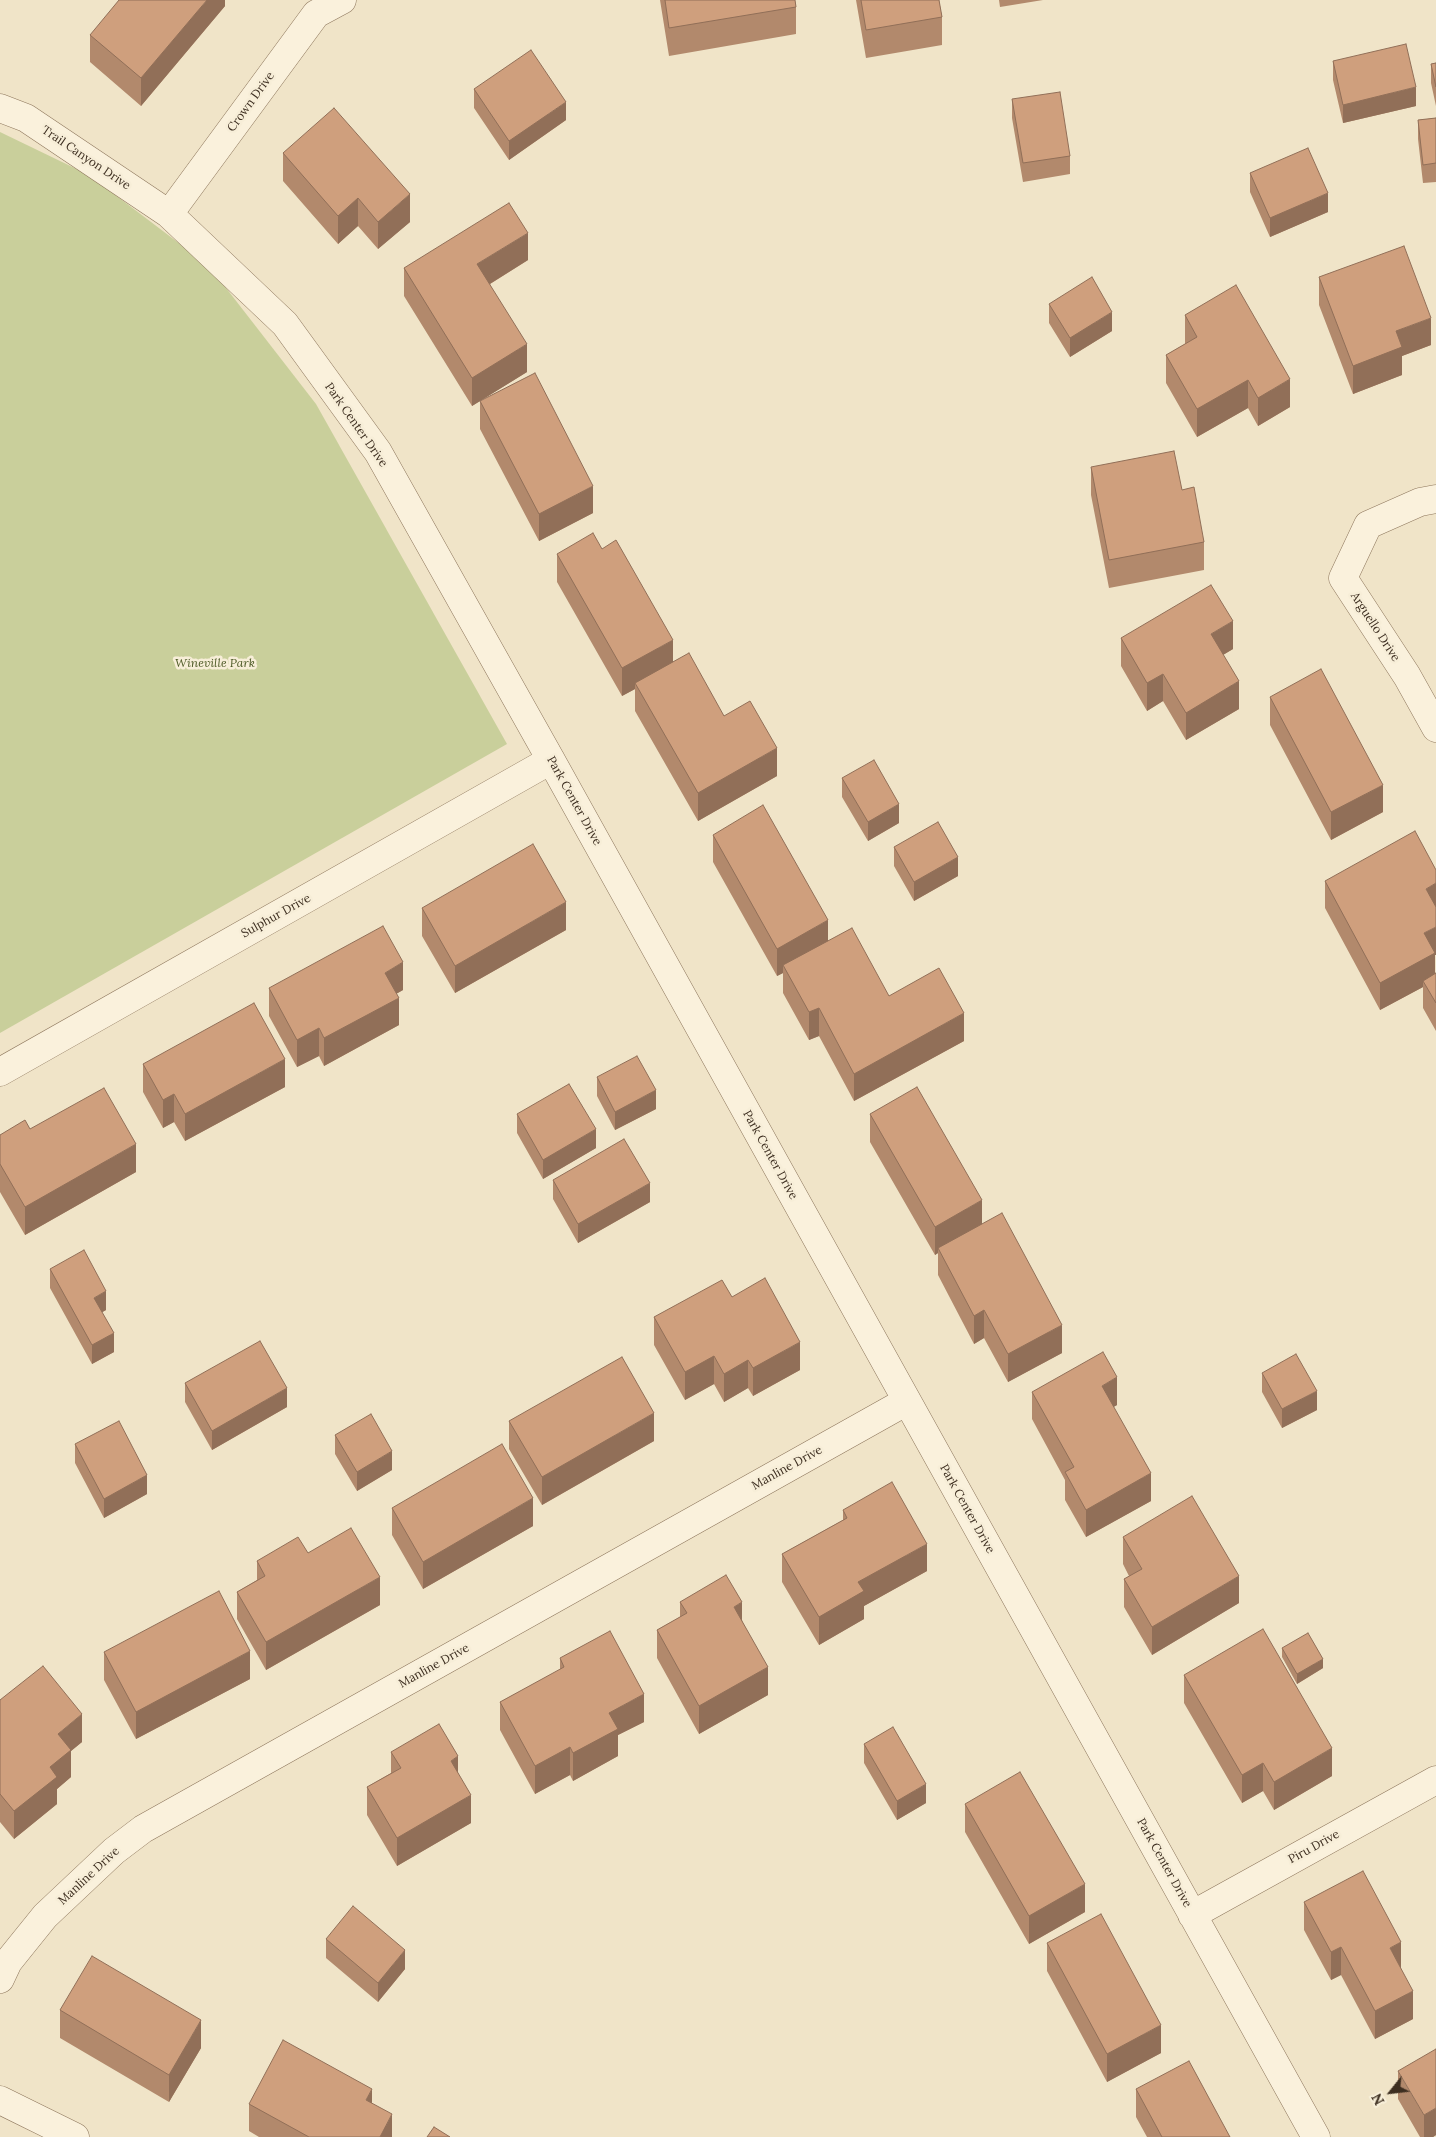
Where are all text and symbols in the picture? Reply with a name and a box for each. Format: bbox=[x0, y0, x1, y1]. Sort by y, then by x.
street label: Crown Drive bbox=[224, 69, 278, 135]
street label: Trail Canyon Drive bbox=[39, 123, 133, 193]
street label: Park Center Drive bbox=[322, 380, 390, 470]
street label: Arguello Drive bbox=[1347, 590, 1403, 664]
park label: Wineville Park bbox=[175, 657, 255, 671]
street label: Park Center Drive bbox=[544, 754, 604, 848]
street label: Sulphur Drive bbox=[239, 891, 313, 941]
street label: Park Center Drive bbox=[740, 1108, 800, 1202]
street label: Manline Drive bbox=[749, 1443, 825, 1493]
street label: Park Center Drive bbox=[937, 1462, 997, 1556]
street label: Manline Drive bbox=[396, 1641, 472, 1691]
street label: Park Center Drive bbox=[1134, 1816, 1194, 1910]
street label: Piru Drive bbox=[1286, 1827, 1342, 1867]
street label: Manline Drive bbox=[56, 1844, 122, 1908]
north arrow bbox=[1366, 2067, 1416, 2117]
text: N bbox=[1367, 2090, 1388, 2108]

